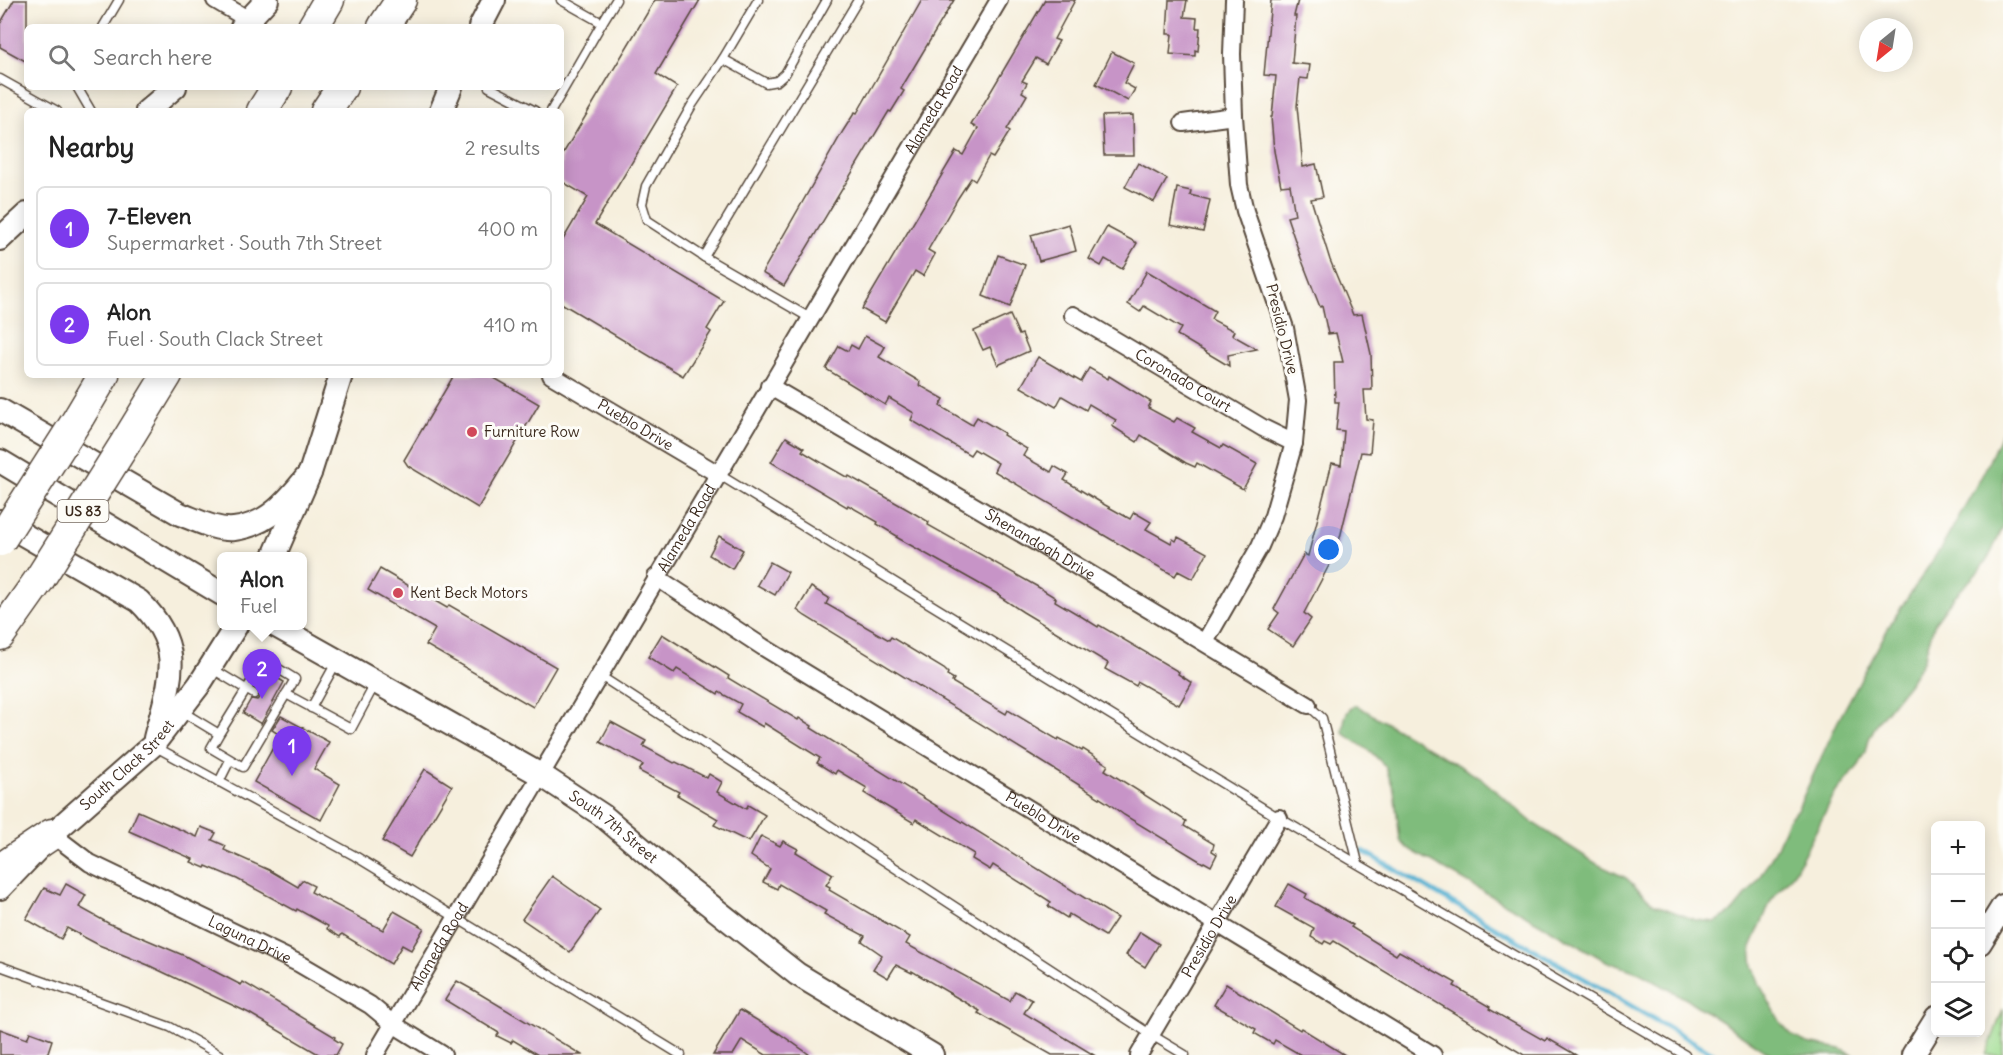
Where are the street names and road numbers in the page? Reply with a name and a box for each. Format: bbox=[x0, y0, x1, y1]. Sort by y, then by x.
street label: Alameda Road bbox=[900, 62, 967, 157]
street label: Presidio Drive bbox=[1262, 282, 1303, 376]
street label: Coronado Court bbox=[1132, 344, 1235, 416]
street label: Pueblo Drive bbox=[594, 395, 677, 454]
street label: Alameda Road bbox=[653, 480, 720, 575]
road number: US 83 bbox=[58, 500, 109, 522]
street label: Shenandoah Drive bbox=[982, 504, 1099, 584]
street label: South Clack Street bbox=[76, 716, 178, 814]
street label: South 7th Street bbox=[565, 786, 662, 867]
street label: Pueblo Drive bbox=[1002, 787, 1085, 847]
street label: Presidio Drive bbox=[1177, 891, 1241, 981]
street label: Alameda Road bbox=[405, 899, 472, 994]
street label: Laguna Drive bbox=[205, 911, 295, 967]

